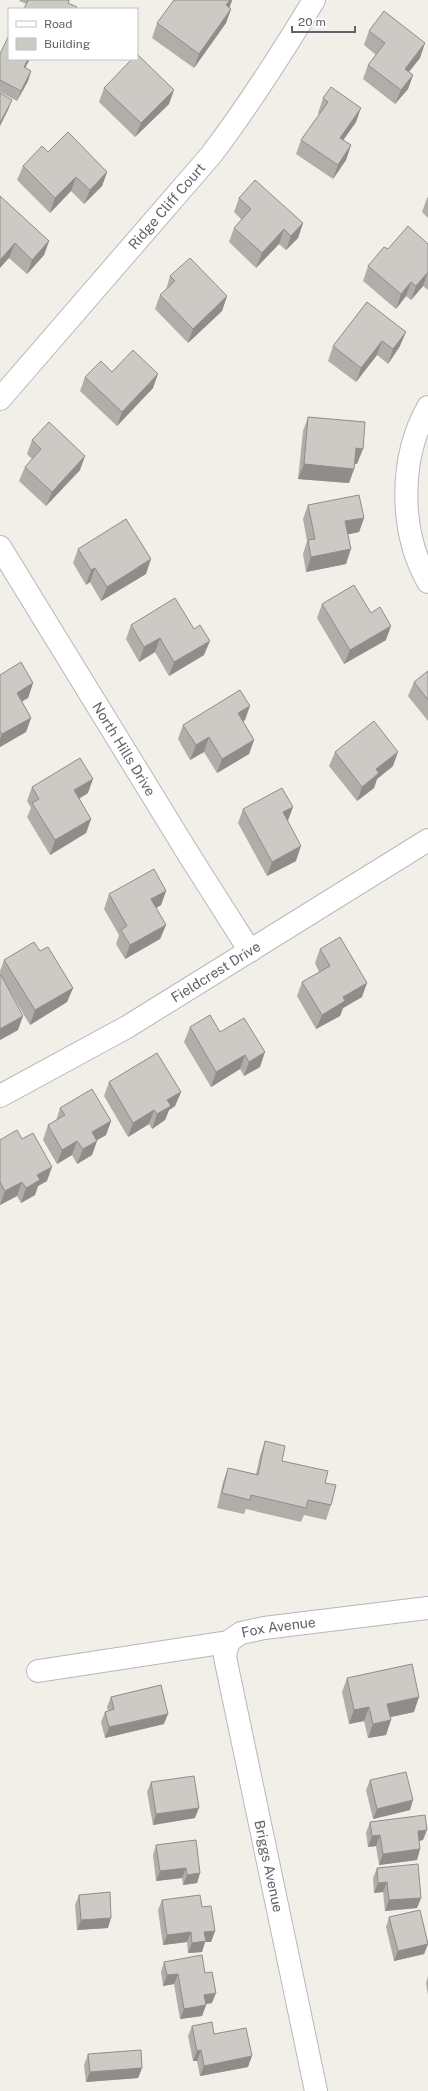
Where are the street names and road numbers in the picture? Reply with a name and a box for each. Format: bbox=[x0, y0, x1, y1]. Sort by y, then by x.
street label: Ridge Cliff Court bbox=[125, 160, 208, 253]
street label: North Hills Drive bbox=[89, 699, 159, 799]
street label: Fieldcrest Drive bbox=[168, 938, 263, 1006]
street label: Fox Avenue bbox=[240, 1614, 317, 1641]
street label: Briggs Avenue bbox=[251, 1819, 286, 1914]

